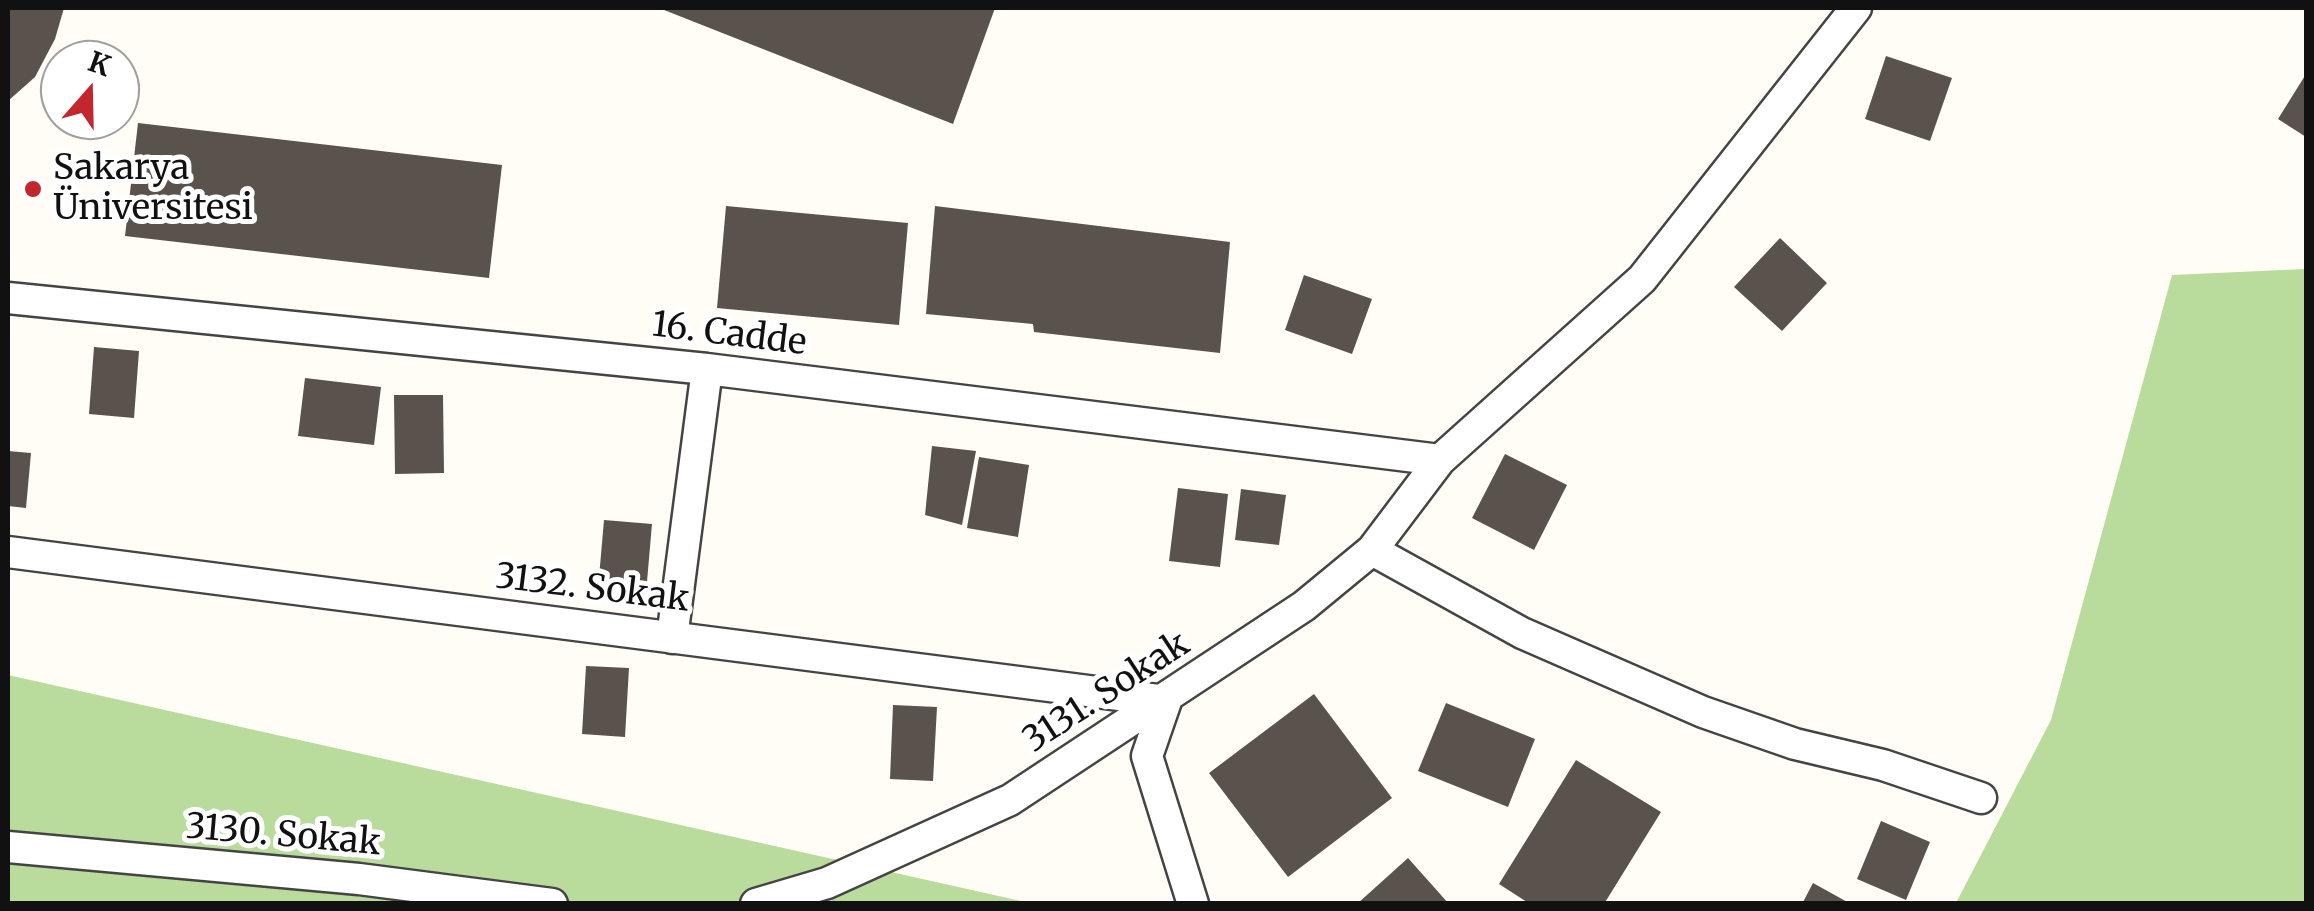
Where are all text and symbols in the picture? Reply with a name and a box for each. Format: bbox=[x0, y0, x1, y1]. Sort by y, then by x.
north arrow bbox=[40, 40, 140, 140]
text: K bbox=[84, 43, 116, 84]
place label: Sakarya Üniversitesi bbox=[53, 148, 253, 230]
marker: Sakarya Üniversitesi bbox=[22, 178, 44, 200]
street label: 16. Cadde bbox=[649, 305, 809, 365]
street label: 3132. Sokak bbox=[493, 556, 691, 622]
street label: 3131. Sokak bbox=[1016, 624, 1198, 762]
street label: 3130. Sokak bbox=[184, 807, 382, 865]

